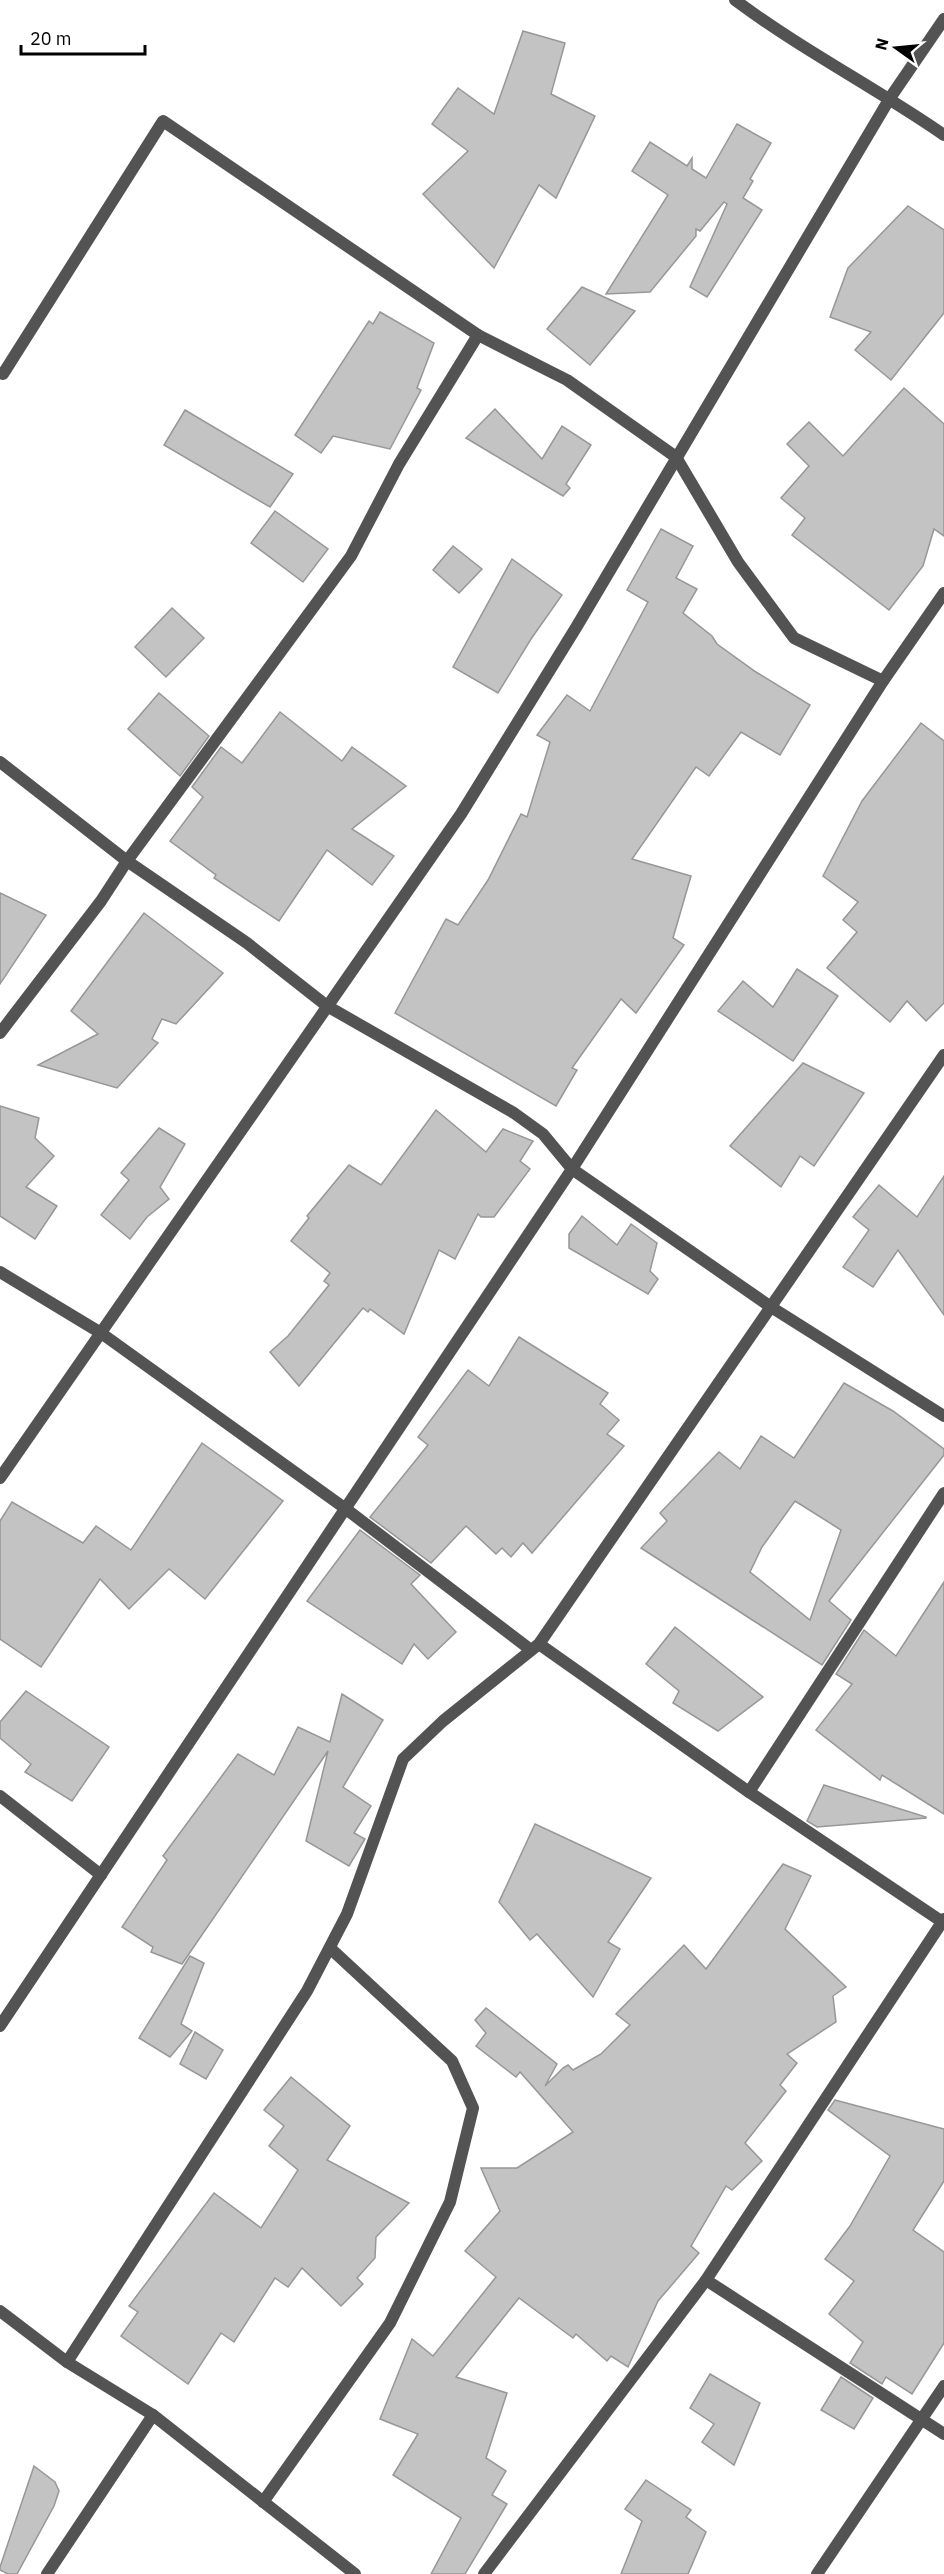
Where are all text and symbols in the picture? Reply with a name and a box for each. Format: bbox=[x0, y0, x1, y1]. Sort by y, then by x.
scale bar bbox=[21, 18, 146, 56]
north arrow bbox=[866, 18, 926, 78]
text: 20 m bbox=[30, 27, 72, 50]
text: N bbox=[870, 36, 893, 52]

